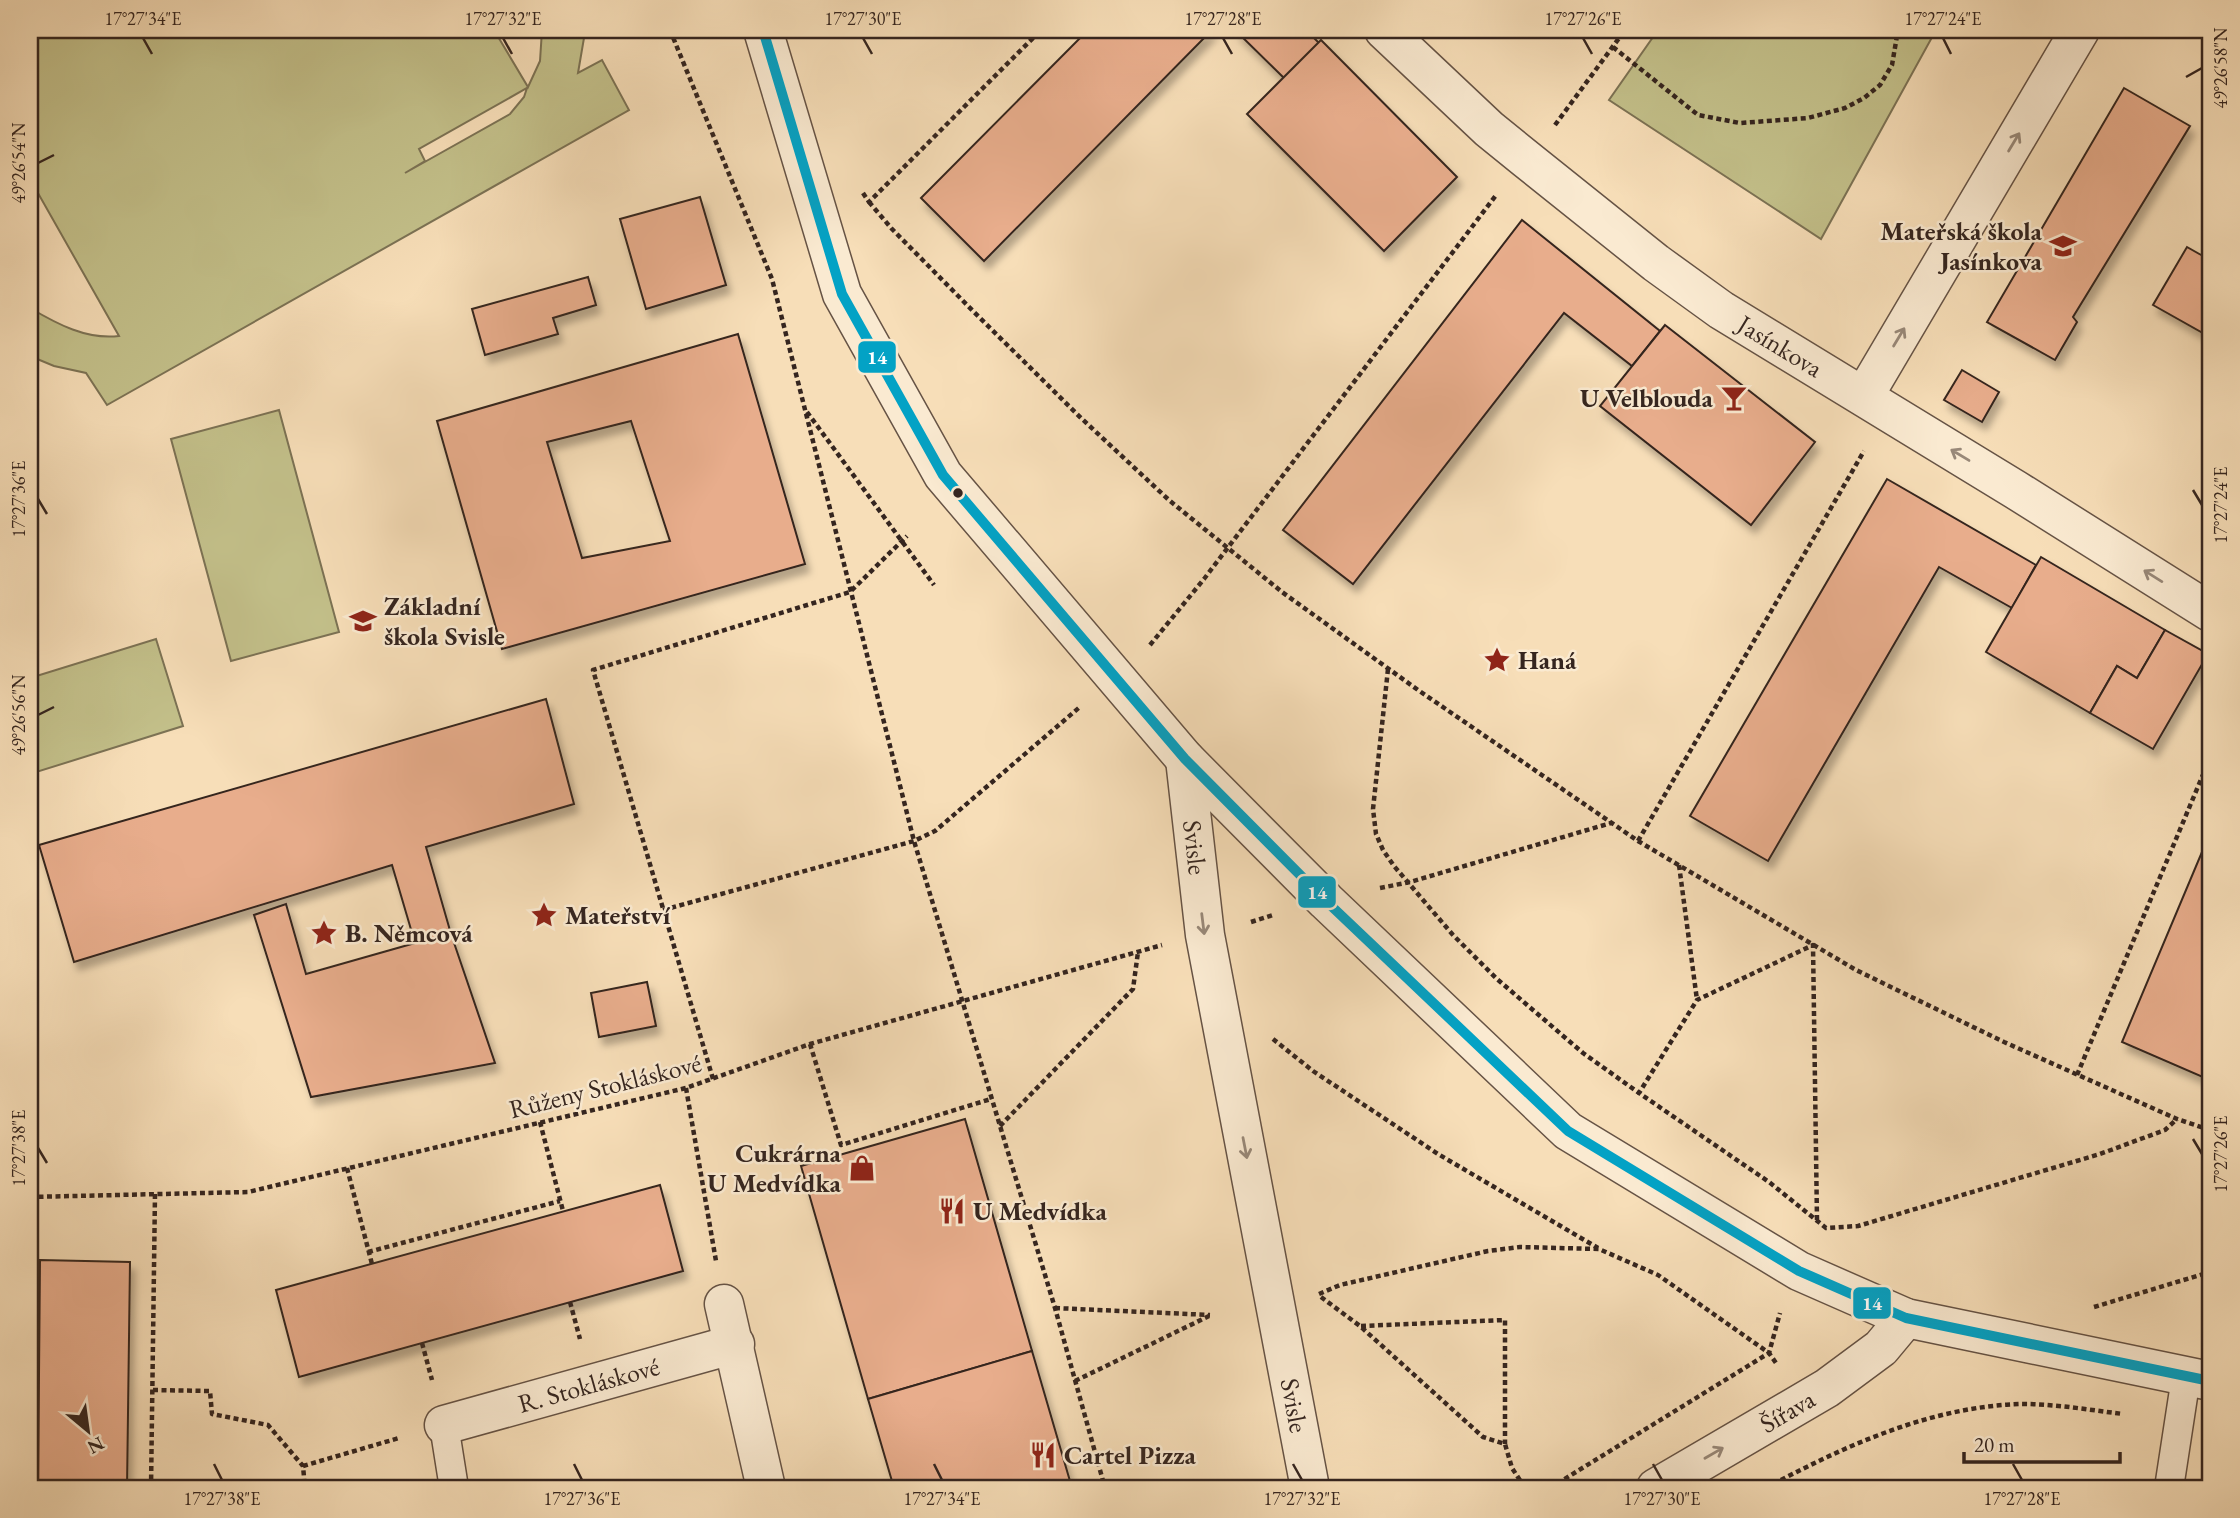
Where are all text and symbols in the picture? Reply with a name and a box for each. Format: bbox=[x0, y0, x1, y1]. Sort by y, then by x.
text: 17°27'34"E bbox=[105, 7, 181, 30]
text: 17°27'32"E bbox=[465, 7, 541, 30]
text: 17°27'30"E bbox=[825, 7, 901, 30]
text: 17°27'28"E bbox=[1185, 7, 1261, 30]
text: 17°27'26"E bbox=[1545, 7, 1621, 30]
text: 17°27'24"E bbox=[1905, 7, 1981, 30]
text: 49°26'58"N bbox=[2209, 27, 2232, 108]
text: 49°26'54"N bbox=[7, 122, 30, 203]
one-way arrow bbox=[2007, 132, 2021, 152]
place label: Mateřská škola Jasínkova bbox=[1880, 214, 2043, 278]
school or university icon: Mateřská škola Jasínkova bbox=[2048, 231, 2078, 261]
street label: Jasínkova bbox=[1730, 306, 1830, 385]
one-way arrow bbox=[1892, 328, 1906, 348]
line badge: 14 bbox=[857, 340, 897, 374]
text: 14 bbox=[867, 345, 888, 370]
place label: U Velblouda bbox=[1580, 381, 1714, 415]
bar icon: U Velblouda bbox=[1719, 383, 1749, 413]
one-way arrow bbox=[1950, 448, 1970, 462]
text: 17°27'36"E bbox=[7, 461, 30, 537]
text: 17°27'24"E bbox=[2209, 467, 2232, 543]
unlabelled marker bbox=[951, 486, 965, 500]
one-way arrow bbox=[2143, 568, 2163, 582]
place label: Základní škola Svisle bbox=[384, 589, 505, 653]
school or university icon: Základní škola Svisle bbox=[348, 606, 378, 636]
place label: Haná bbox=[1518, 643, 1577, 677]
place icon: Haná bbox=[1482, 645, 1512, 675]
text: 49°26'56"N bbox=[7, 674, 30, 755]
street label: Svisle bbox=[1175, 818, 1215, 877]
line badge: 14 bbox=[1297, 875, 1337, 909]
text: 14 bbox=[1307, 880, 1328, 905]
place label: Mateřství bbox=[565, 898, 671, 932]
place icon: Mateřství bbox=[529, 900, 559, 930]
one-way arrow bbox=[1197, 912, 1210, 935]
place label: B. Němcová bbox=[345, 916, 473, 950]
place icon: B. Němcová bbox=[309, 918, 339, 948]
street label: Růženy Stokláskové bbox=[505, 1046, 705, 1126]
text: 17°27'38"E bbox=[7, 1110, 30, 1186]
text: 17°27'26"E bbox=[2209, 1116, 2232, 1192]
place label: Cukrárna U Medvídka bbox=[707, 1136, 842, 1200]
one-way arrow bbox=[1238, 1136, 1252, 1159]
shop icon: Cukrárna U Medvídka bbox=[847, 1153, 877, 1183]
place label: U Medvídka bbox=[973, 1194, 1107, 1228]
restaurant icon: U Medvídka bbox=[937, 1196, 967, 1226]
line badge: 14 bbox=[1852, 1286, 1892, 1320]
text: 14 bbox=[1862, 1291, 1883, 1316]
street label: R. Stokláskové bbox=[514, 1349, 663, 1421]
street label: Svisle bbox=[1273, 1375, 1316, 1435]
street label: Šířava bbox=[1753, 1382, 1822, 1441]
north arrow bbox=[52, 1396, 122, 1466]
scale bar bbox=[1964, 1420, 2119, 1464]
text: N bbox=[83, 1431, 109, 1460]
text: 20 m bbox=[1974, 1431, 2015, 1458]
place label: Cartel Pizza bbox=[1064, 1438, 1197, 1472]
restaurant icon: Cartel Pizza bbox=[1028, 1440, 1058, 1470]
one-way arrow bbox=[1704, 1446, 1724, 1460]
text: 17°27'38"E bbox=[184, 1487, 260, 1510]
text: 17°27'36"E bbox=[544, 1487, 620, 1510]
text: 17°27'34"E bbox=[904, 1487, 980, 1510]
text: 17°27'32"E bbox=[1264, 1487, 1340, 1510]
text: 17°27'30"E bbox=[1624, 1487, 1700, 1510]
text: 17°27'28"E bbox=[1984, 1487, 2060, 1510]

